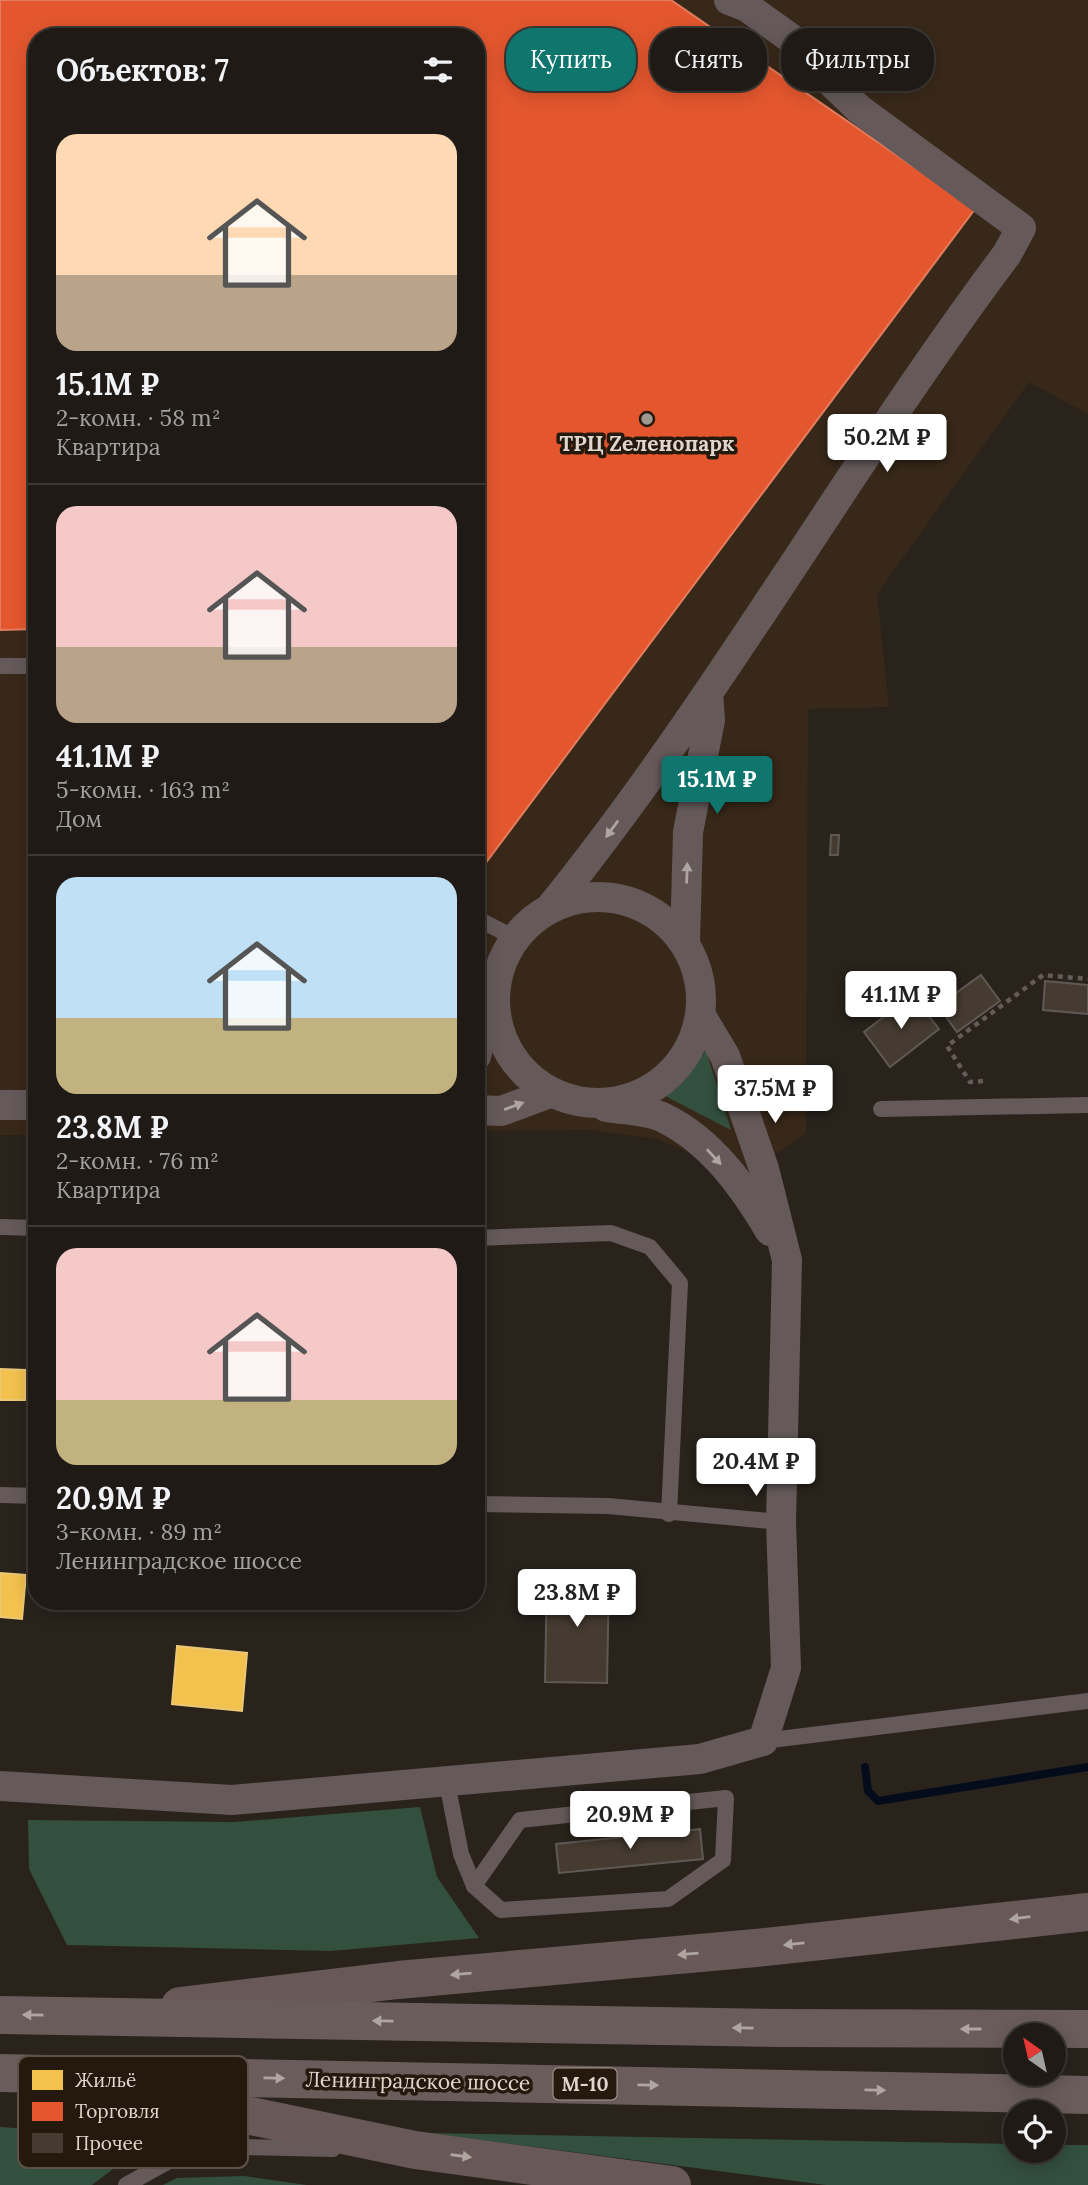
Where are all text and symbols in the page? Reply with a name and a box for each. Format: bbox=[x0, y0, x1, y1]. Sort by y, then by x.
chip: Купить bbox=[506, 28, 636, 91]
chip: Снять bbox=[650, 28, 767, 91]
chip: Фильтры bbox=[781, 28, 934, 91]
text: Объектов: 7 bbox=[56, 51, 229, 89]
icon: filters bbox=[419, 51, 457, 89]
icon: home bbox=[194, 180, 320, 306]
text: 15.1M ₽ bbox=[56, 365, 159, 403]
text: 2-комн. · 58 m² bbox=[56, 403, 221, 432]
marker: ТРЦ Zеленопарк bbox=[639, 411, 655, 427]
pin: 50.2M ₽ bbox=[822, 414, 952, 474]
text: 50.2M ₽ bbox=[844, 422, 930, 451]
place label: ТРЦ Zеленопарк bbox=[560, 430, 735, 457]
text: Квартира bbox=[56, 432, 161, 461]
icon: home bbox=[194, 552, 320, 678]
text: 41.1M ₽ bbox=[56, 737, 159, 775]
pin: 15.1M ₽ bbox=[652, 756, 782, 816]
text: 15.1M ₽ bbox=[677, 764, 757, 793]
text: 5-комн. · 163 m² bbox=[56, 775, 230, 804]
text: Дом bbox=[56, 804, 102, 833]
one-way arrow bbox=[605, 820, 619, 838]
one-way arrow bbox=[681, 861, 692, 883]
icon: home bbox=[194, 923, 320, 1049]
pin: 41.1M ₽ bbox=[836, 972, 966, 1031]
text: 41.1M ₽ bbox=[861, 979, 941, 1008]
pin: 37.5M ₽ bbox=[710, 1066, 840, 1125]
text: 37.5M ₽ bbox=[734, 1073, 816, 1102]
one-way arrow bbox=[503, 1100, 524, 1111]
text: 23.8M ₽ bbox=[56, 1108, 169, 1146]
text: 2-комн. · 76 m² bbox=[56, 1146, 219, 1175]
one-way arrow bbox=[706, 1148, 722, 1165]
text: Квартира bbox=[56, 1175, 161, 1204]
icon: home bbox=[194, 1294, 320, 1420]
pin: 20.4M ₽ bbox=[691, 1438, 821, 1498]
text: 20.4M ₽ bbox=[712, 1446, 800, 1475]
text: 20.9M ₽ bbox=[56, 1479, 170, 1517]
text: 3-комн. · 89 m² bbox=[56, 1517, 222, 1546]
text: Ленинградское шоссе bbox=[56, 1546, 302, 1575]
pin: 23.8M ₽ bbox=[512, 1570, 642, 1629]
text: 23.8M ₽ bbox=[534, 1577, 620, 1606]
pin: 20.9M ₽ bbox=[565, 1792, 695, 1851]
text: 20.9M ₽ bbox=[586, 1799, 674, 1828]
one-way arrow bbox=[1009, 1912, 1031, 1923]
one-way arrow bbox=[783, 1938, 805, 1949]
one-way arrow bbox=[677, 1949, 699, 1960]
one-way arrow bbox=[450, 1969, 472, 1980]
one-way arrow bbox=[22, 2010, 44, 2021]
one-way arrow bbox=[372, 2015, 394, 2027]
one-way arrow bbox=[732, 2022, 754, 2033]
one-way arrow bbox=[960, 2023, 982, 2035]
north arrow bbox=[1003, 2023, 1066, 2086]
map controls bbox=[1003, 2023, 1066, 2163]
legend bbox=[18, 2056, 248, 2168]
street label: Ленинградское шоссе bbox=[305, 2066, 531, 2096]
text: Жильё bbox=[75, 2068, 136, 2092]
road number: М-10 bbox=[554, 2068, 616, 2100]
one-way arrow bbox=[263, 2072, 285, 2084]
one-way arrow bbox=[637, 2079, 659, 2091]
one-way arrow bbox=[865, 2084, 887, 2096]
text: Торговля bbox=[75, 2099, 160, 2123]
button: locate bbox=[1003, 2100, 1066, 2163]
text: Прочее bbox=[75, 2131, 143, 2155]
one-way arrow bbox=[450, 2151, 472, 2162]

